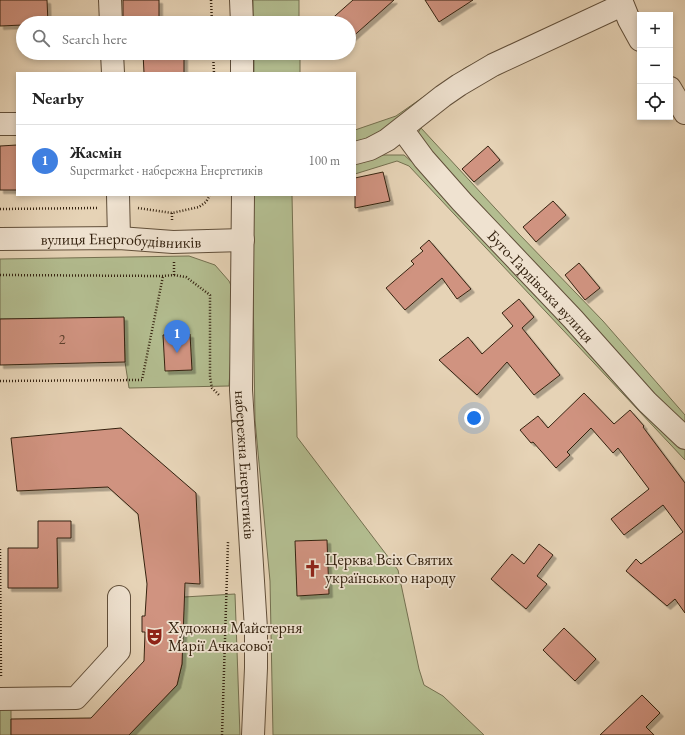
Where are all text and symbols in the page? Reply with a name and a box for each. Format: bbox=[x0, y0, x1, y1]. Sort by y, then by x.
map controls bbox=[637, 12, 673, 120]
button: + bbox=[637, 12, 673, 48]
search box bbox=[16, 16, 356, 60]
icon: search bbox=[30, 27, 52, 49]
text: Search here bbox=[62, 29, 127, 48]
button: − bbox=[637, 48, 673, 84]
button: locate bbox=[637, 84, 673, 120]
text: Nearby bbox=[32, 87, 84, 109]
text: Жасмін bbox=[70, 143, 122, 162]
text: 1 bbox=[42, 152, 48, 169]
text: 100 m bbox=[309, 152, 340, 169]
text: Supermarket · набережна Енергетиків bbox=[70, 162, 263, 179]
street label: Буго-Гардівська вулиця bbox=[483, 225, 599, 347]
street label: вулиця Енергобудівників bbox=[41, 227, 202, 253]
pin: 1 bbox=[164, 320, 190, 353]
house number: 2 bbox=[59, 330, 66, 348]
street label: набережна Енергетиків bbox=[231, 390, 261, 540]
your location bbox=[464, 408, 484, 428]
place label: Церква Всіх Святих українського народу bbox=[325, 549, 457, 588]
church icon: Церква Всіх Святих українського народу bbox=[302, 558, 322, 578]
place label: Художня Майстерня Марії Ачкасової bbox=[167, 617, 302, 656]
theatre icon: Художня Майстерня Марії Ачкасової bbox=[145, 626, 165, 646]

